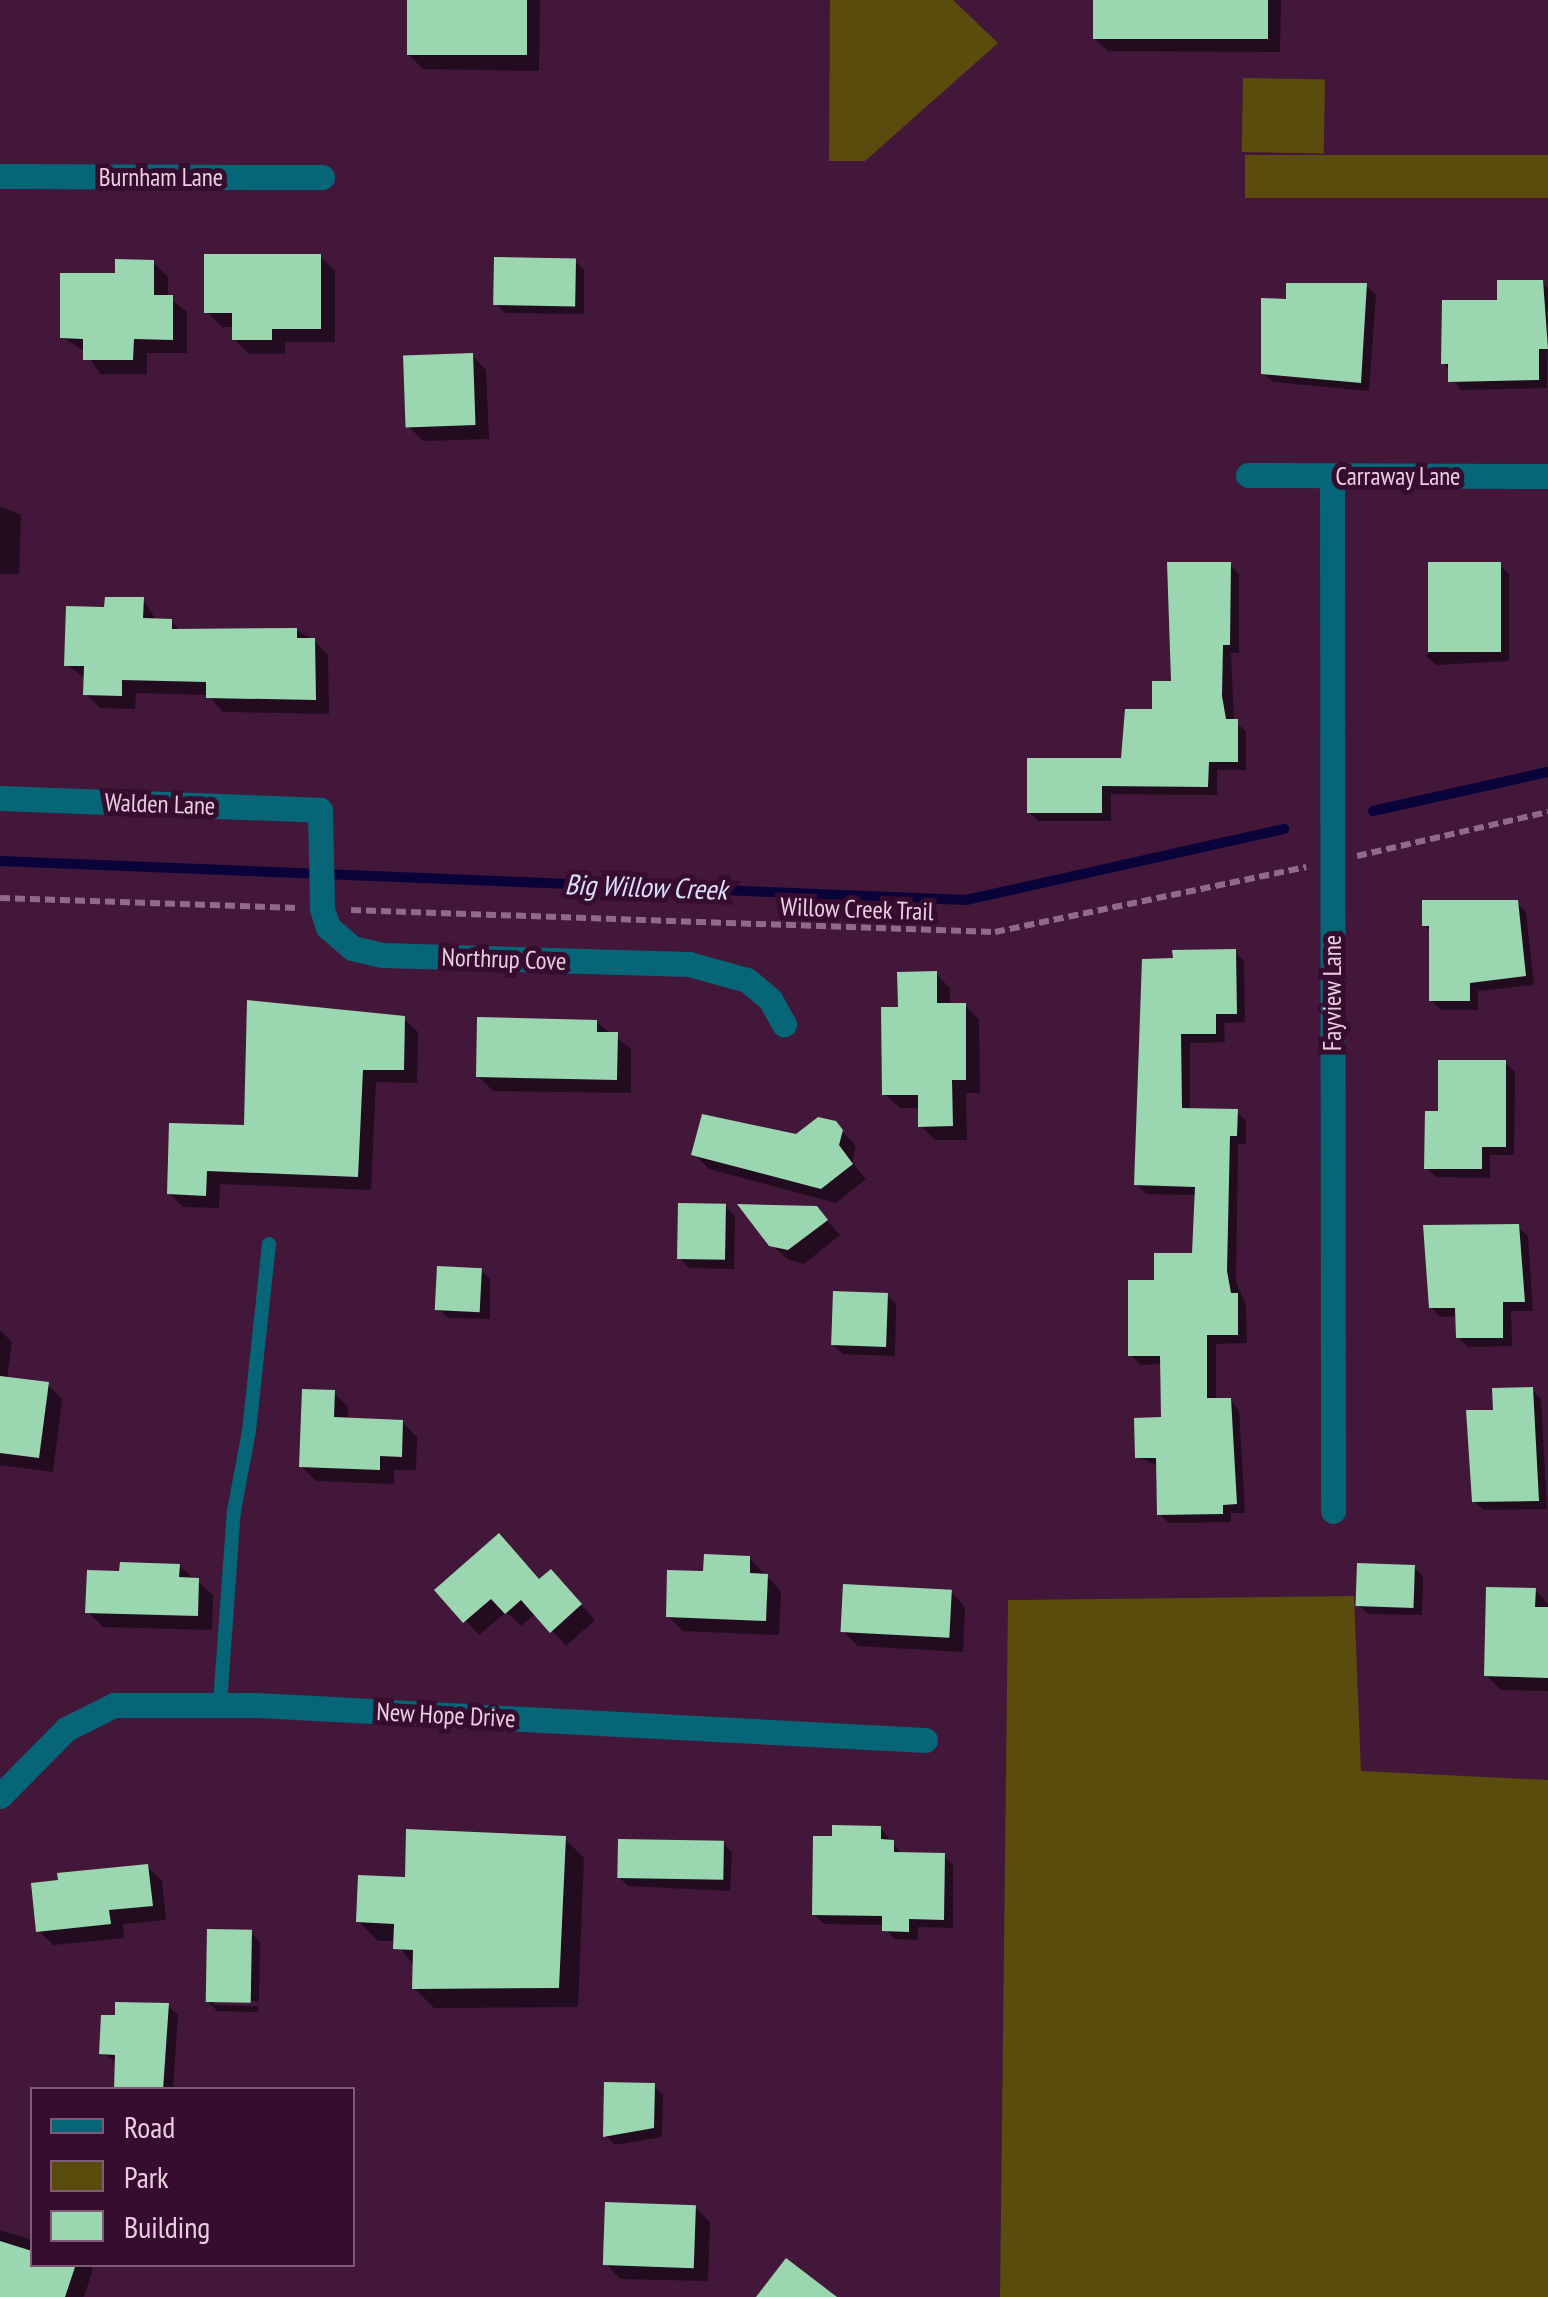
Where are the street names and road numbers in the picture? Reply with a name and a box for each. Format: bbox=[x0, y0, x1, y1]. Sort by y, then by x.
street label: Burnham Lane bbox=[99, 162, 223, 192]
street label: Carraway Lane bbox=[1335, 461, 1461, 491]
street label: Walden Lane bbox=[104, 787, 216, 821]
street label: Willow Creek Trail bbox=[779, 891, 935, 927]
street label: Fayview Lane bbox=[1317, 935, 1347, 1051]
street label: Northrup Cove bbox=[441, 942, 567, 976]
street label: New Hope Drive bbox=[375, 1696, 517, 1734]

